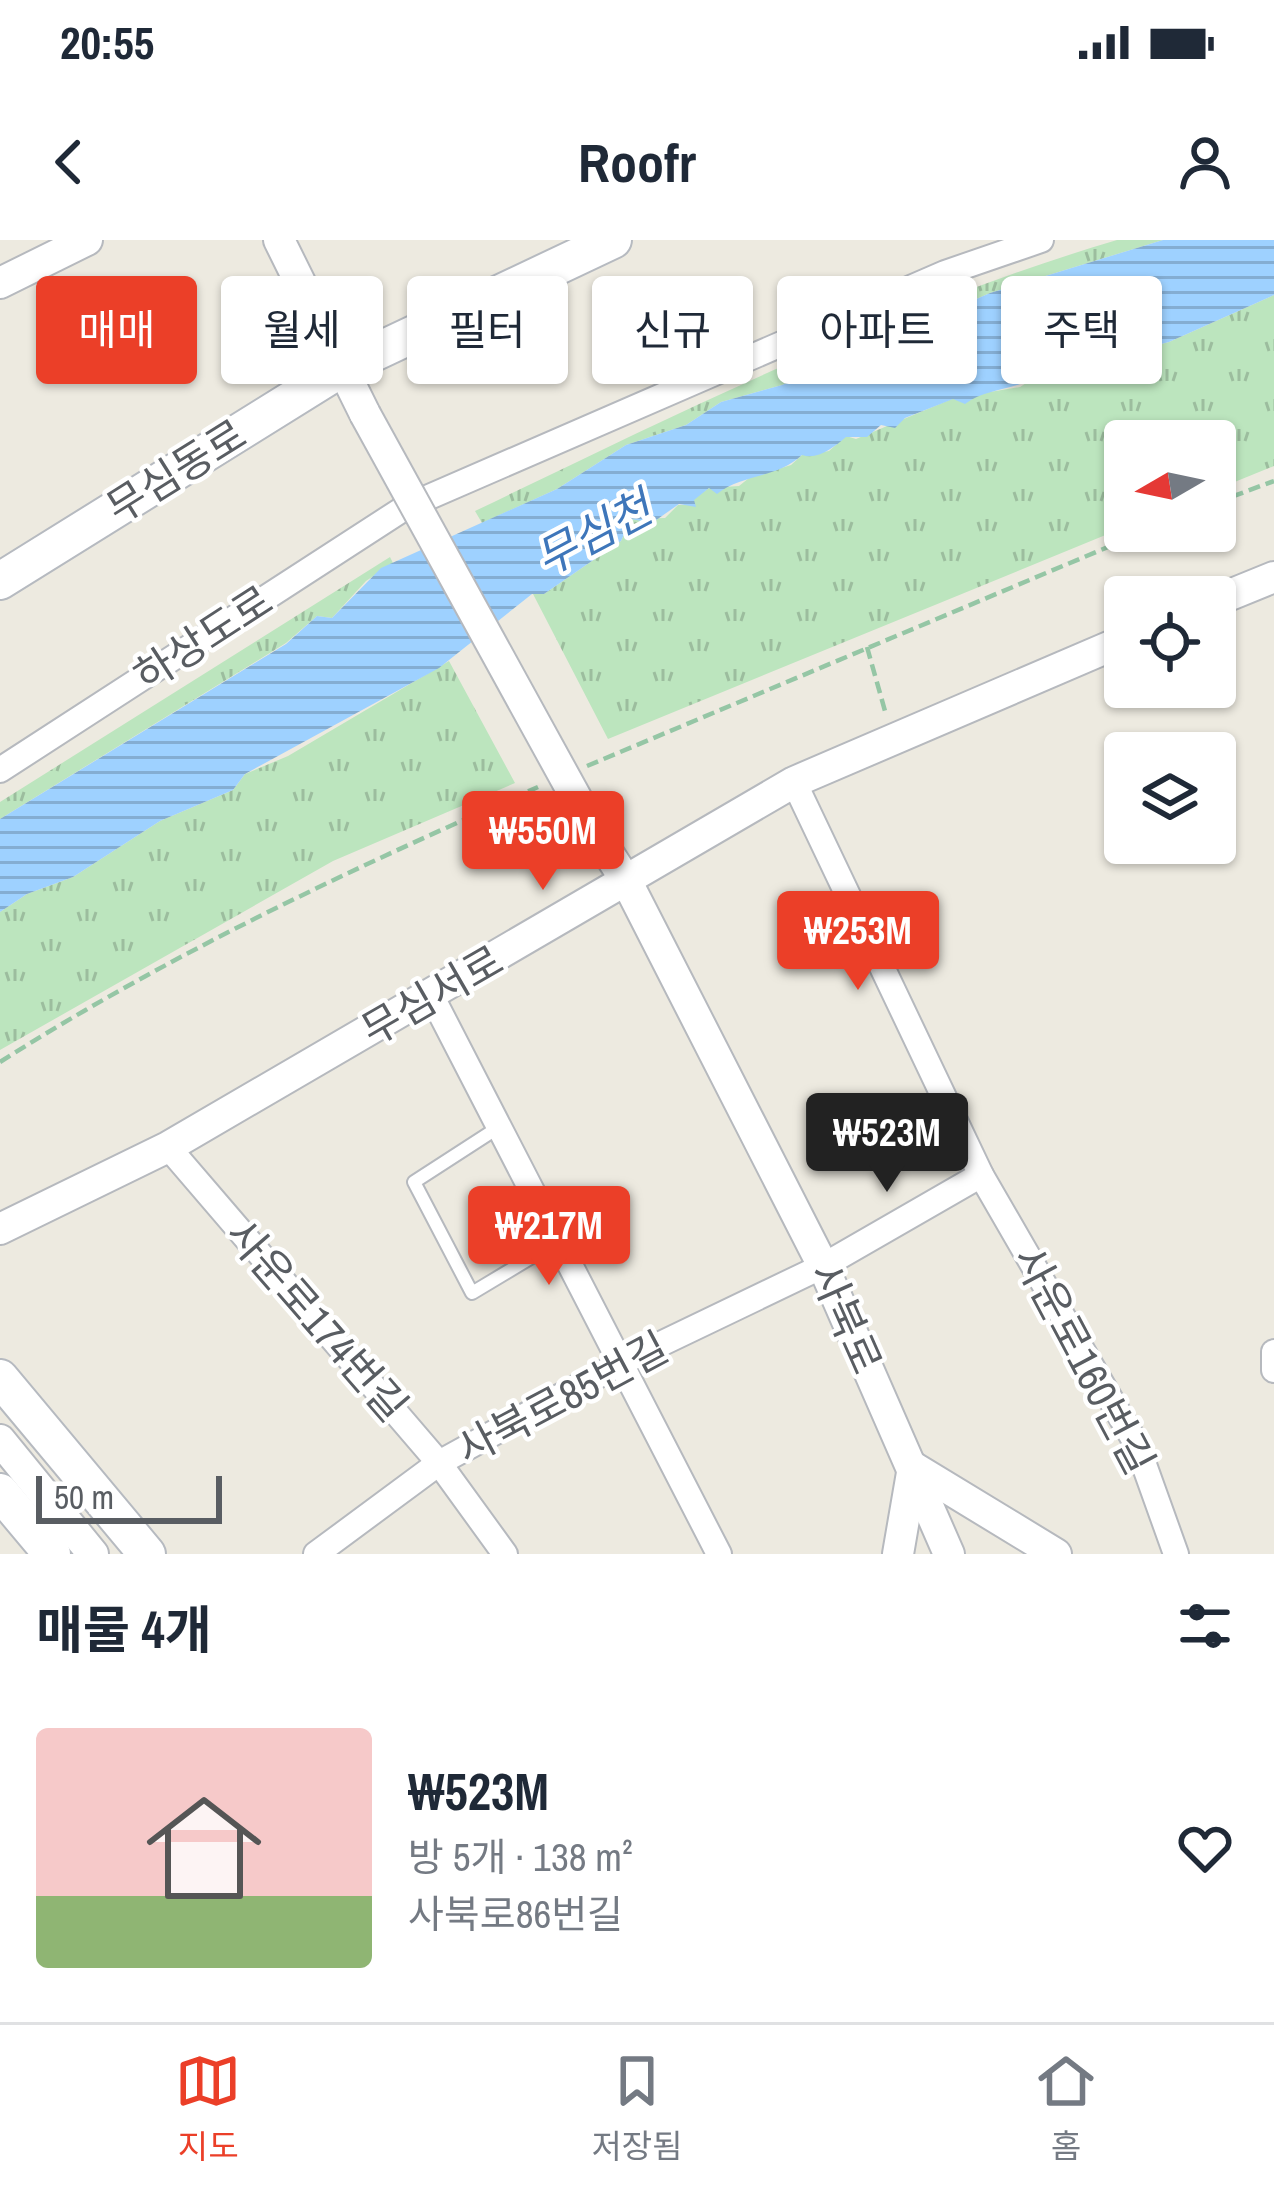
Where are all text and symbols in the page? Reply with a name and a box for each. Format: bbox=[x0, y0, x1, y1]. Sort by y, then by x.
text: 20:55 bbox=[60, 12, 154, 73]
text: Roofr bbox=[578, 126, 696, 199]
icon: back bbox=[36, 129, 102, 195]
icon: person bbox=[1172, 129, 1238, 195]
chip: 매매 bbox=[36, 276, 197, 384]
chip: 월세 bbox=[221, 276, 383, 384]
chip: 필터 bbox=[407, 276, 568, 384]
chip: 신규 bbox=[592, 276, 753, 384]
chip: 아파트 bbox=[777, 276, 977, 384]
chip: 주택 bbox=[1001, 276, 1162, 384]
street label: 무심동로 bbox=[96, 406, 256, 536]
north arrow bbox=[1104, 420, 1236, 552]
map controls bbox=[1104, 420, 1236, 864]
water label: 무심천 bbox=[524, 475, 666, 589]
street label: 하상도로 bbox=[123, 572, 283, 704]
button: locate bbox=[1104, 576, 1236, 708]
button: layers bbox=[1104, 732, 1236, 864]
pin: ₩550M bbox=[459, 791, 627, 893]
text: ₩550M bbox=[489, 804, 597, 856]
pin: ₩253M bbox=[774, 891, 942, 993]
text: ₩253M bbox=[804, 904, 912, 956]
street label: 무심서로 bbox=[351, 932, 513, 1058]
pin: ₩523M bbox=[803, 1093, 971, 1195]
text: ₩523M bbox=[833, 1106, 941, 1158]
pin: ₩217M bbox=[465, 1186, 633, 1288]
text: ₩217M bbox=[495, 1199, 603, 1251]
street label: 사운로174번길 bbox=[214, 1207, 420, 1433]
street label: 사운로160번길 bbox=[1000, 1236, 1168, 1484]
street label: 사북로 bbox=[797, 1254, 895, 1382]
street label: 사북로85번길 bbox=[447, 1319, 677, 1477]
scale bar bbox=[36, 1470, 222, 1523]
text: 50 m bbox=[54, 1475, 114, 1519]
icon: filters bbox=[1172, 1593, 1238, 1659]
text: 매물 4개 bbox=[36, 1595, 212, 1664]
text: ₩523M bbox=[408, 1757, 549, 1826]
icon: home bbox=[132, 1776, 276, 1920]
icon: heart bbox=[1172, 1815, 1238, 1881]
text: 방 5개 · 138 m² bbox=[408, 1831, 633, 1883]
text: 사북로86번길 bbox=[408, 1888, 623, 1940]
tab: 지도 bbox=[175, 2048, 241, 2168]
tab: 저장됨 bbox=[591, 2048, 683, 2168]
tab: 홈 bbox=[1033, 2048, 1099, 2168]

